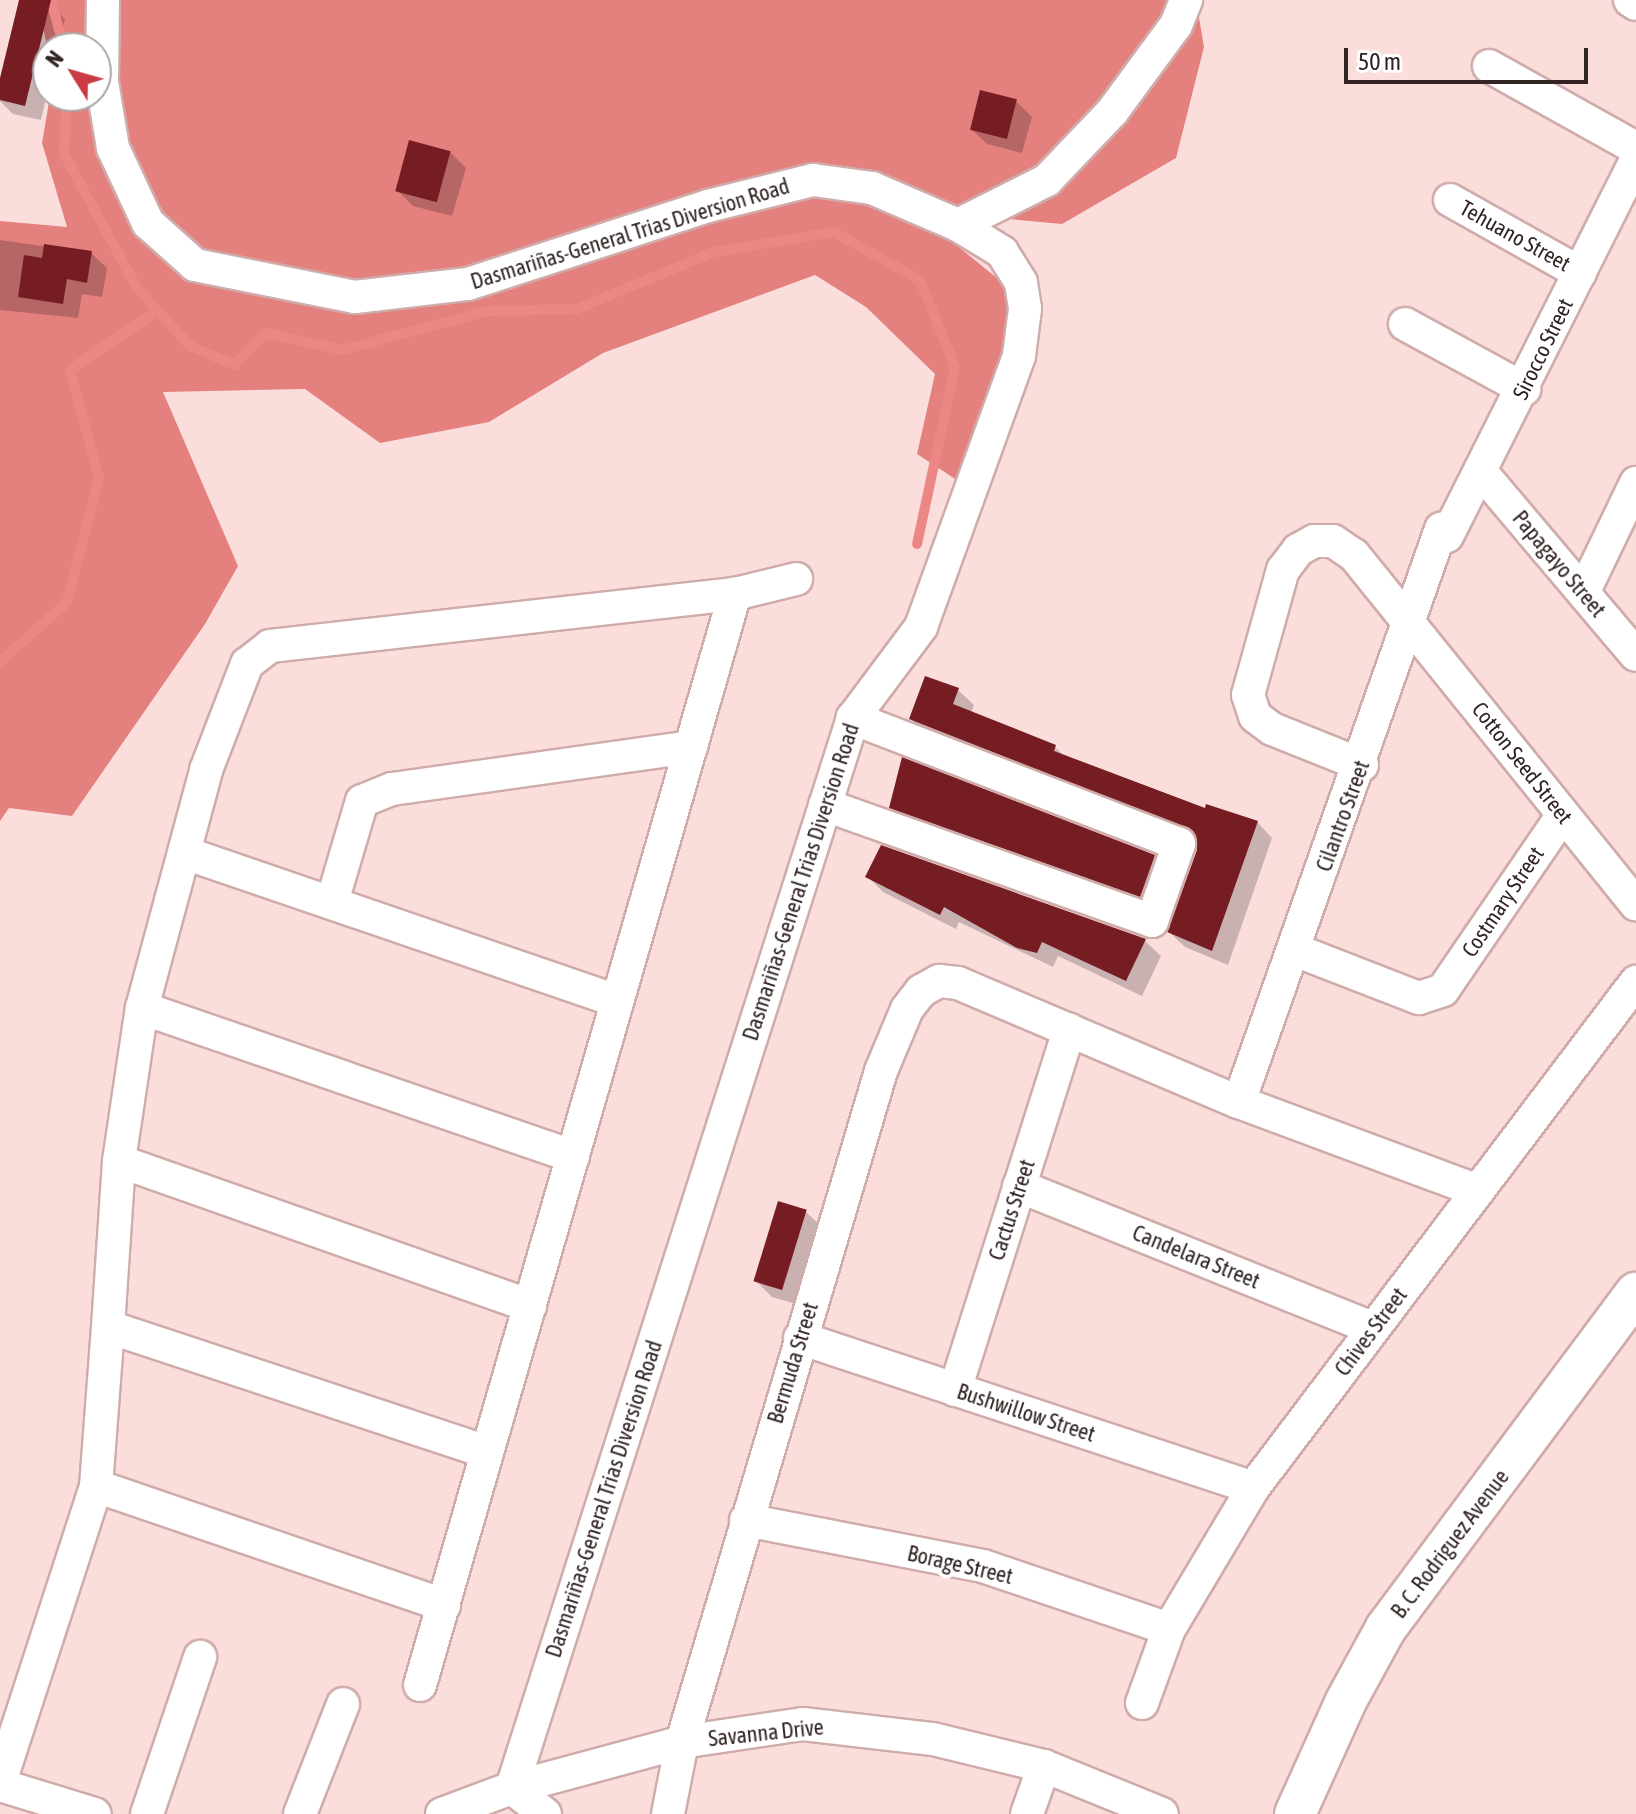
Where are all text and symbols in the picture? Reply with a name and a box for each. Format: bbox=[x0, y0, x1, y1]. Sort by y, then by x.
north arrow bbox=[32, 32, 112, 112]
scale bar bbox=[1348, 32, 1592, 82]
text: N bbox=[40, 46, 69, 72]
text: 50 m bbox=[1358, 48, 1401, 75]
street label: Dasmariñas-General Trias Diversion Road bbox=[467, 173, 793, 295]
street label: Tehuano Street bbox=[1455, 195, 1575, 277]
street label: Sirocco Street bbox=[1507, 294, 1579, 404]
street label: Papagayo Street bbox=[1507, 505, 1611, 623]
street label: Cotton Seed Street bbox=[1466, 697, 1578, 829]
street label: Dasmariñas-General Trias Diversion Road bbox=[737, 720, 865, 1044]
street label: Cilantro Street bbox=[1311, 757, 1375, 875]
street label: Costmary Street bbox=[1456, 842, 1550, 962]
street label: Cactus Street bbox=[983, 1156, 1041, 1264]
street label: Candelara Street bbox=[1129, 1220, 1263, 1294]
street label: Chives Street bbox=[1329, 1283, 1413, 1381]
street label: Bermuda Street bbox=[762, 1299, 824, 1427]
street label: Dasmariñas-General Trias Diversion Road bbox=[540, 1337, 668, 1661]
street label: Bushwillow Street bbox=[954, 1378, 1098, 1448]
street label: B. C. Rodriguez Avenue bbox=[1385, 1464, 1515, 1624]
street label: Borage Street bbox=[905, 1540, 1015, 1590]
street label: Savanna Drive bbox=[707, 1714, 825, 1752]

